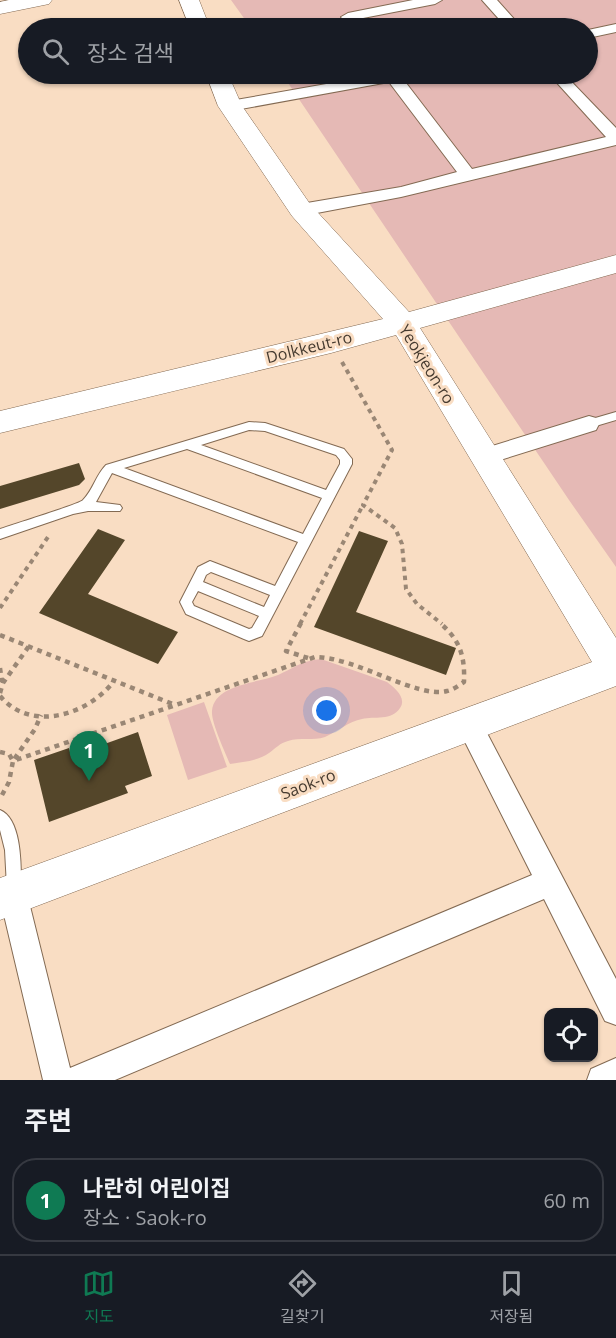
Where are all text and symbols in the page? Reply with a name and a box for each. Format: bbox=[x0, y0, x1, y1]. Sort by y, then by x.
search box bbox=[18, 18, 598, 84]
icon: search bbox=[39, 35, 72, 68]
text: 장소 검색 bbox=[87, 37, 174, 67]
street label: Yeokjeon-ro bbox=[394, 320, 460, 408]
street label: Dolkkeut-ro bbox=[264, 326, 354, 368]
your location bbox=[312, 696, 341, 725]
pin: 1 bbox=[70, 732, 109, 781]
street label: Saok-ro bbox=[277, 764, 339, 804]
map controls bbox=[544, 1008, 598, 1062]
button: locate bbox=[544, 1008, 598, 1062]
text: 주변 bbox=[24, 1102, 72, 1138]
text: 나란히 어린이집 bbox=[83, 1172, 230, 1202]
text: 1 bbox=[40, 1187, 51, 1214]
text: 60 m bbox=[543, 1187, 590, 1214]
text: 장소 · Saok-ro bbox=[83, 1204, 207, 1231]
tab: 지도 bbox=[82, 1267, 115, 1327]
tab: 길찾기 bbox=[280, 1267, 324, 1327]
tab: 저장됨 bbox=[489, 1267, 534, 1327]

